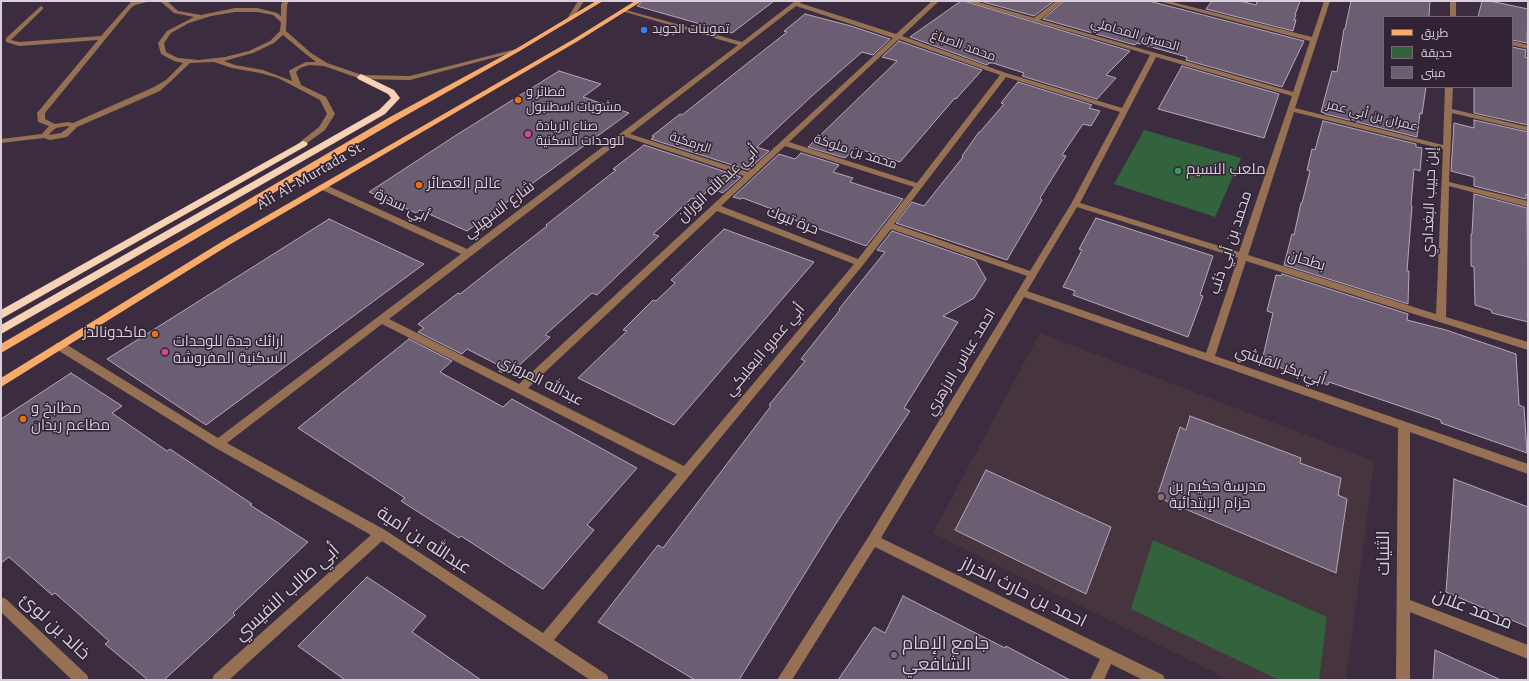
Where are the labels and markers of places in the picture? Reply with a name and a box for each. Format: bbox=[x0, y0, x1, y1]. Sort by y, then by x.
place label: تموينات الجويد bbox=[652, 22, 729, 38]
marker: تموينات الجويد bbox=[639, 25, 649, 35]
place label: فطائر و مشويات اسطنبول bbox=[526, 85, 622, 116]
marker: فطائر و مشويات اسطنبول bbox=[513, 95, 523, 105]
place label: صناع الريادة للوحدات السكنية bbox=[536, 119, 624, 150]
marker: صناع الريادة للوحدات السكنية bbox=[523, 129, 533, 139]
place label: ملعب النسيم bbox=[1186, 162, 1266, 180]
marker: ملعب النسيم bbox=[1173, 166, 1183, 176]
place label: عالم العصائر bbox=[427, 176, 501, 194]
marker: عالم العصائر bbox=[414, 180, 424, 190]
place label: ماكدونالدز bbox=[83, 325, 147, 343]
marker: ماكدونالدز bbox=[150, 329, 160, 339]
place label: ارائك جدة للوحدات السكنية المفروشة bbox=[173, 334, 287, 369]
marker: ارائك جدة للوحدات السكنية المفروشة bbox=[160, 347, 170, 357]
place label: مطابخ و مطاعم ريدان bbox=[31, 401, 110, 436]
marker: مطابخ و مطاعم ريدان bbox=[18, 414, 28, 424]
place label: مدرسة حكيم بن حزام الإبتدائية bbox=[1169, 479, 1266, 514]
marker: مدرسة حكيم بن حزام الإبتدائية bbox=[1156, 492, 1166, 502]
place label: جامع الإمام الشافعي bbox=[902, 634, 989, 676]
marker: جامع الإمام الشافعي bbox=[889, 650, 899, 660]

